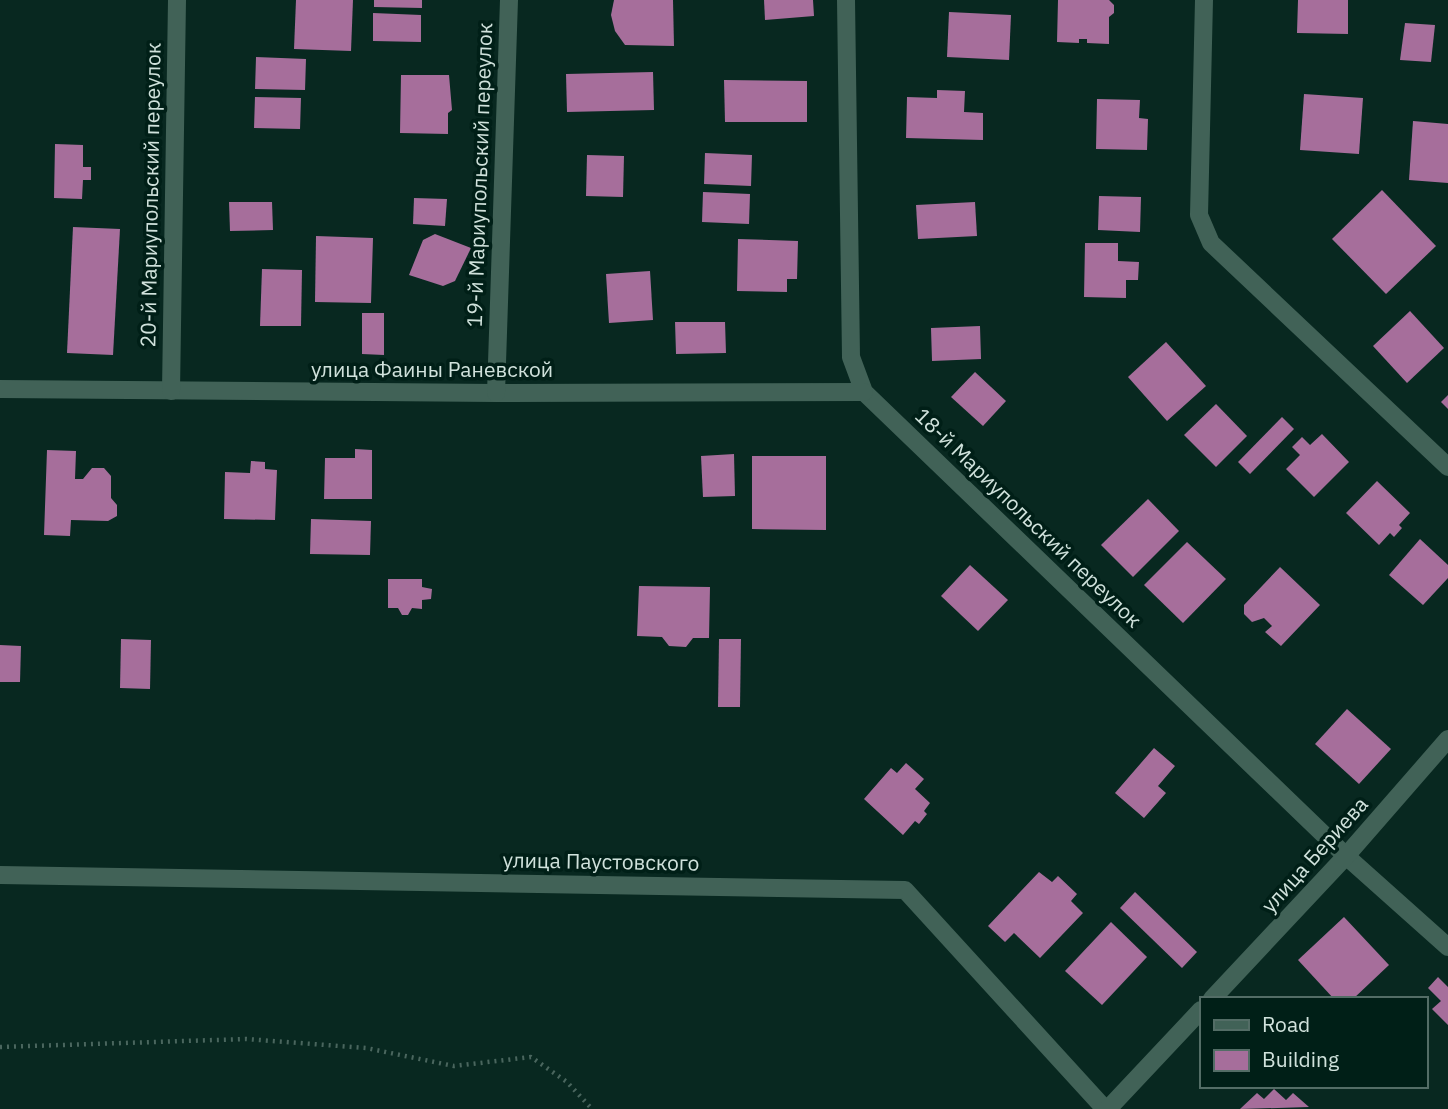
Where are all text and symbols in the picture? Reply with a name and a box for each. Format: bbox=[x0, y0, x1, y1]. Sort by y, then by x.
street label: 19-й Мариупольский переулок bbox=[460, 22, 498, 328]
street label: 20-й Мариупольский переулок bbox=[133, 42, 167, 348]
street label: улица Фаины Раневской bbox=[311, 355, 553, 383]
street label: 18-й Мариупольский переулок bbox=[909, 401, 1148, 633]
street label: улица Бериева bbox=[1255, 790, 1374, 918]
street label: улица Паустовского bbox=[502, 845, 700, 877]
legend bbox=[1200, 997, 1427, 1088]
text: Road bbox=[1262, 1010, 1310, 1038]
text: Building bbox=[1262, 1045, 1339, 1073]

